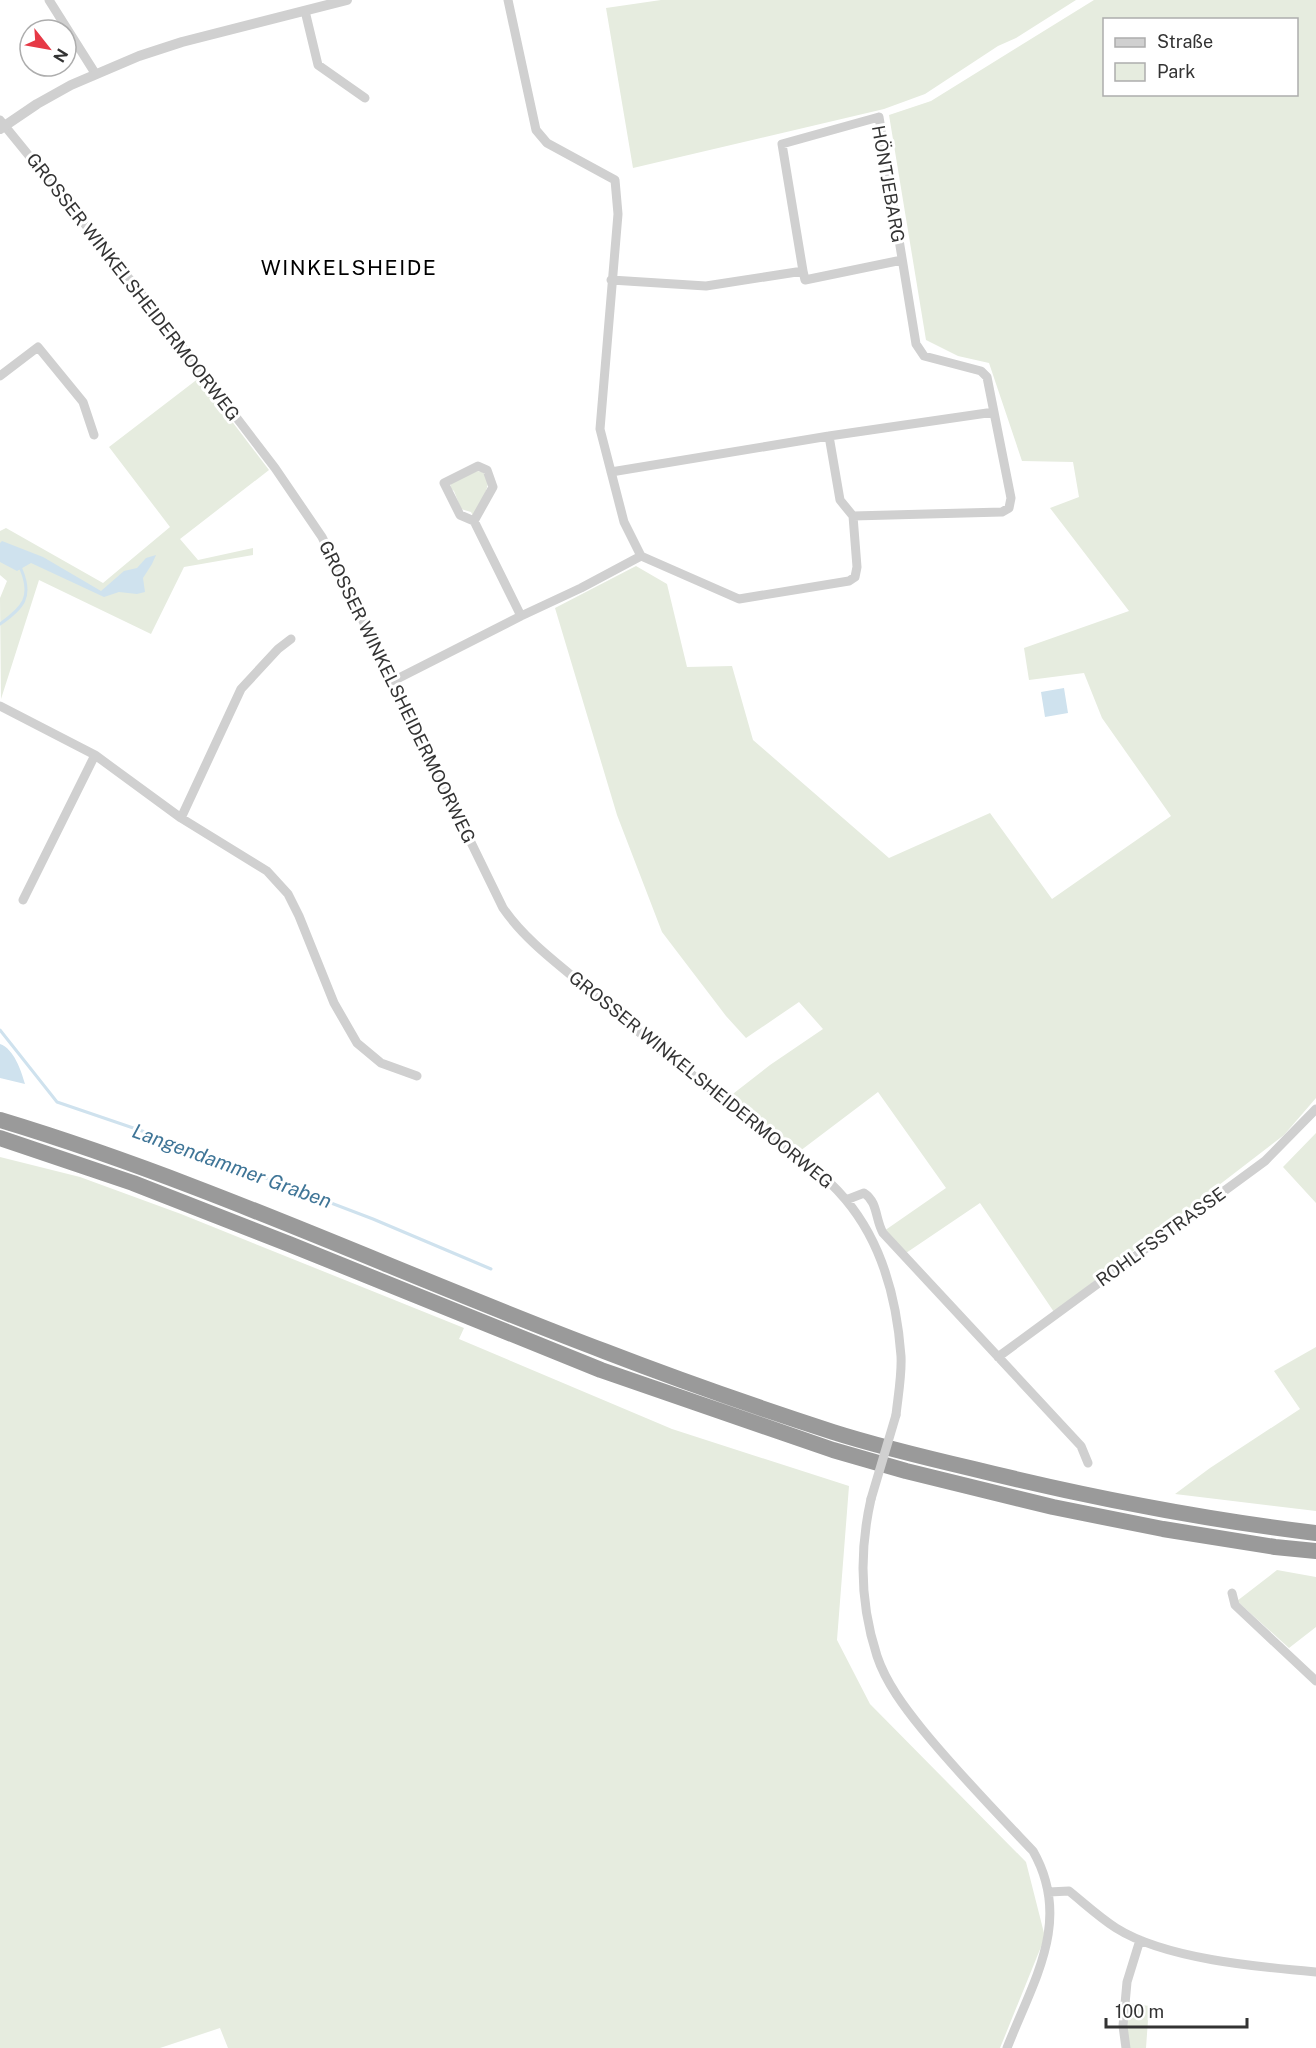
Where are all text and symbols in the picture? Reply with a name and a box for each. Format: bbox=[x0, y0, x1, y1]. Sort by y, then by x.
north arrow bbox=[18, 18, 78, 78]
legend bbox=[1103, 18, 1298, 96]
text: Straße bbox=[1157, 31, 1213, 52]
text: N bbox=[49, 45, 72, 66]
text: Park bbox=[1157, 61, 1195, 82]
street label: HÖNTJEBARG bbox=[868, 123, 910, 244]
street label: GROSSER WINKELSHEIDERMOORWEG bbox=[22, 149, 244, 425]
district label: WINKELSHEIDE bbox=[261, 255, 437, 280]
street label: GROSSER WINKELSHEIDERMOORWEG bbox=[315, 537, 480, 846]
street label: GROSSER WINKELSHEIDERMOORWEG bbox=[565, 966, 838, 1193]
water label: Langendammer Graben bbox=[129, 1119, 335, 1213]
street label: ROHLFSSTRASSE bbox=[1092, 1183, 1229, 1291]
scale bar bbox=[1106, 1991, 1247, 2029]
text: 100 m bbox=[1115, 2001, 1164, 2022]

